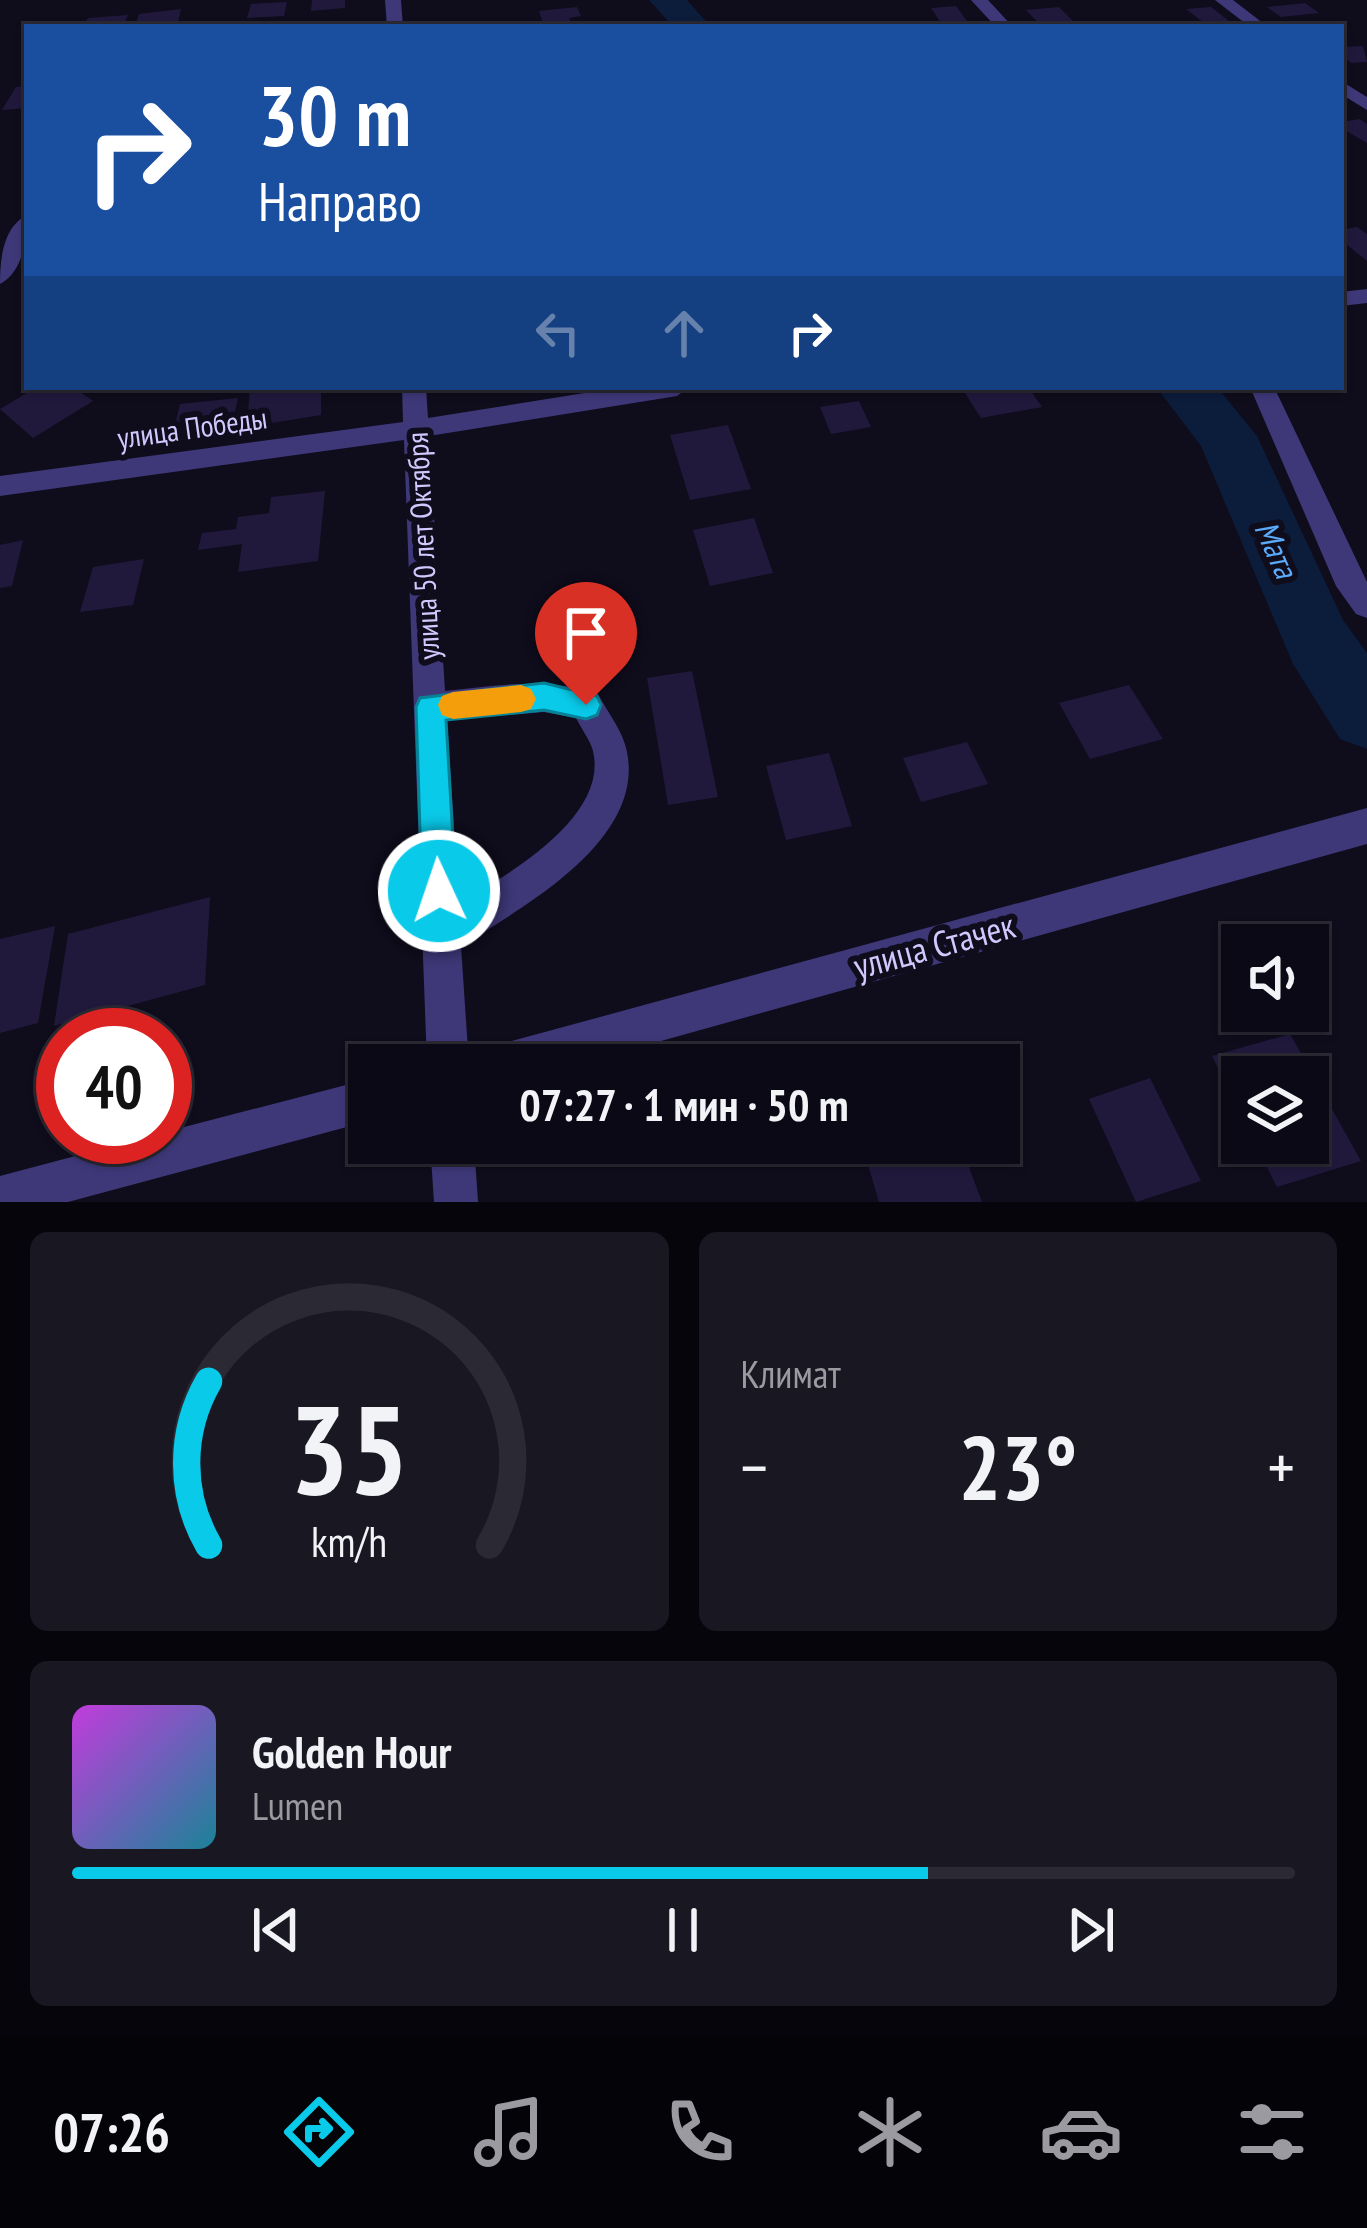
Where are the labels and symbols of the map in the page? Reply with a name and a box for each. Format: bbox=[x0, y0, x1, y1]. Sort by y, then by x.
street label: улица Победы bbox=[115, 397, 269, 457]
street label: улица 50 лет Октября bbox=[397, 431, 447, 661]
water label: Мата bbox=[1246, 514, 1309, 586]
pin bbox=[535, 582, 637, 705]
position arrow bbox=[376, 828, 502, 954]
street label: улица Стачек bbox=[848, 901, 1020, 989]
speed limit sign: 40 bbox=[36, 1008, 192, 1164]

